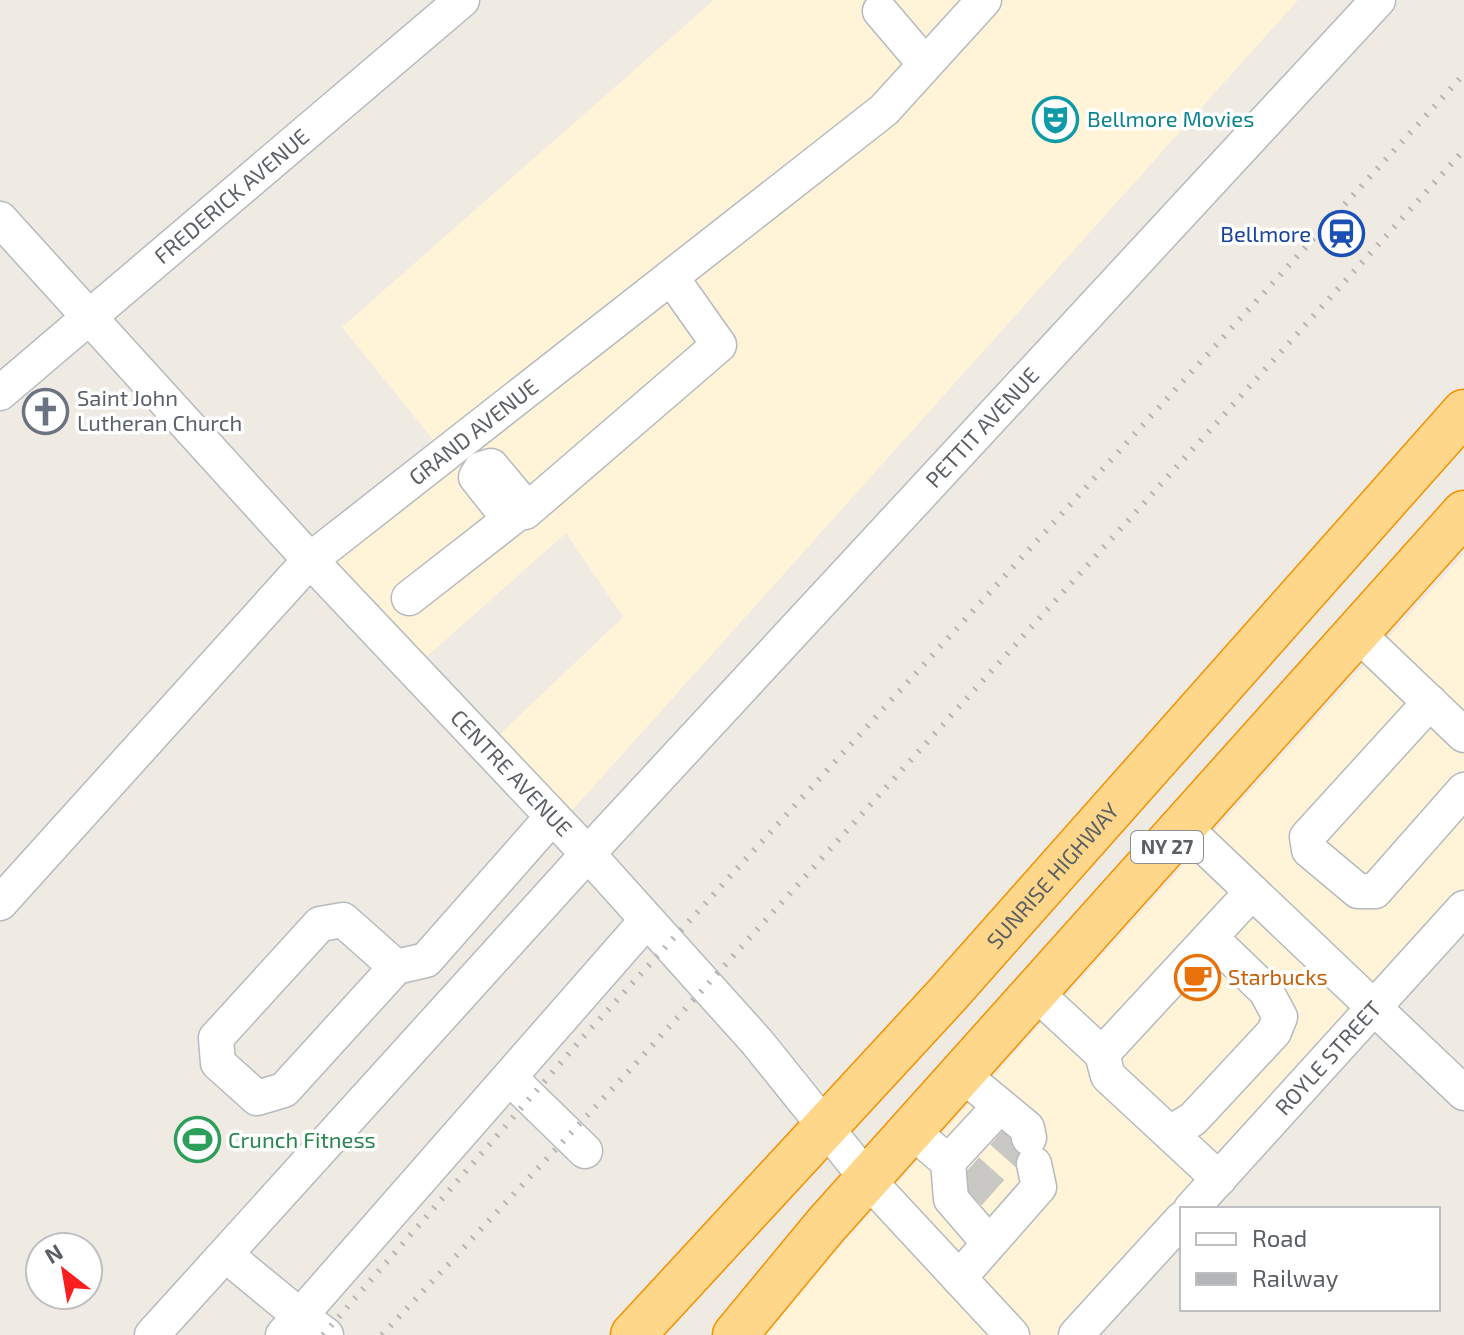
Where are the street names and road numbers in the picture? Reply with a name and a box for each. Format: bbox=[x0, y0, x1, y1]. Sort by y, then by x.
street label: FREDERICK AVENUE bbox=[148, 122, 314, 268]
street label: PETTIT AVENUE bbox=[919, 361, 1044, 492]
street label: GRAND AVENUE bbox=[403, 372, 543, 490]
street label: CENTRE AVENUE bbox=[446, 704, 578, 841]
street label: SUNRISE HIGHWAY bbox=[980, 797, 1124, 953]
road number: NY 27 bbox=[1131, 831, 1203, 863]
street label: ROYLE STREET bbox=[1269, 995, 1386, 1120]

